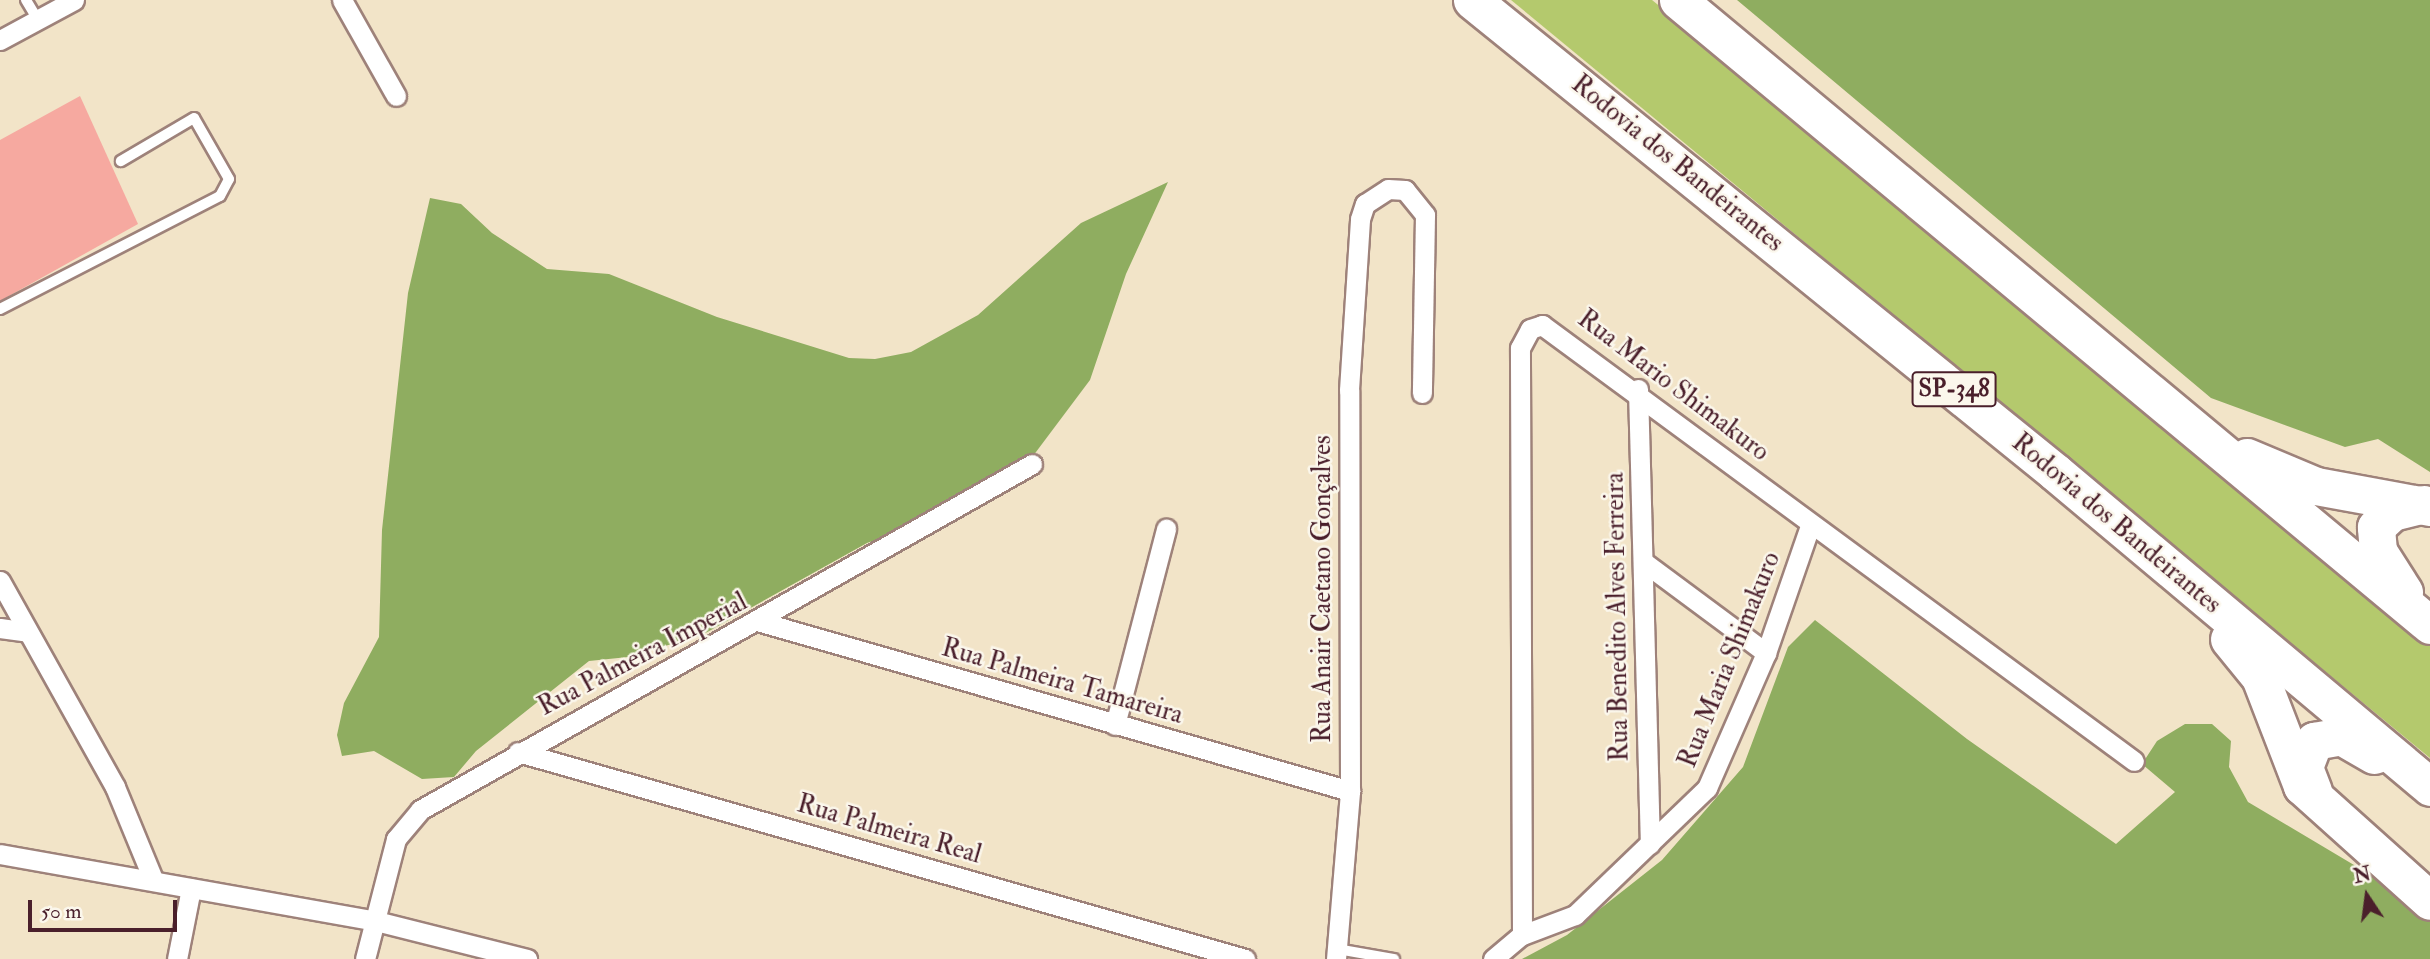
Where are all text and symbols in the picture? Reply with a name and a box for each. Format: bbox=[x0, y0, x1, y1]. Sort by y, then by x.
street label: Rodovia dos Bandeirantes bbox=[1565, 69, 1789, 259]
street label: Rua Mario Shimakuro bbox=[1571, 304, 1775, 468]
road number: SP-348 bbox=[1910, 368, 1998, 410]
street label: Rodovia dos Bandeirantes bbox=[2005, 427, 2227, 621]
street label: Rua Anair Caetano Gonçalves bbox=[1307, 435, 1339, 743]
street label: Rua Benedito Alves Ferreira bbox=[1600, 472, 1636, 762]
street label: Rua Maria Shimakuro bbox=[1672, 547, 1788, 773]
street label: Rua Palmeira Imperial bbox=[533, 587, 753, 723]
street label: Rua Palmeira Tamareira bbox=[938, 633, 1186, 731]
street label: Rua Palmeira Real bbox=[793, 789, 985, 871]
north arrow bbox=[2332, 861, 2402, 931]
text: N bbox=[2351, 862, 2373, 889]
scale bar bbox=[32, 886, 180, 930]
text: 50 m bbox=[41, 898, 82, 925]

